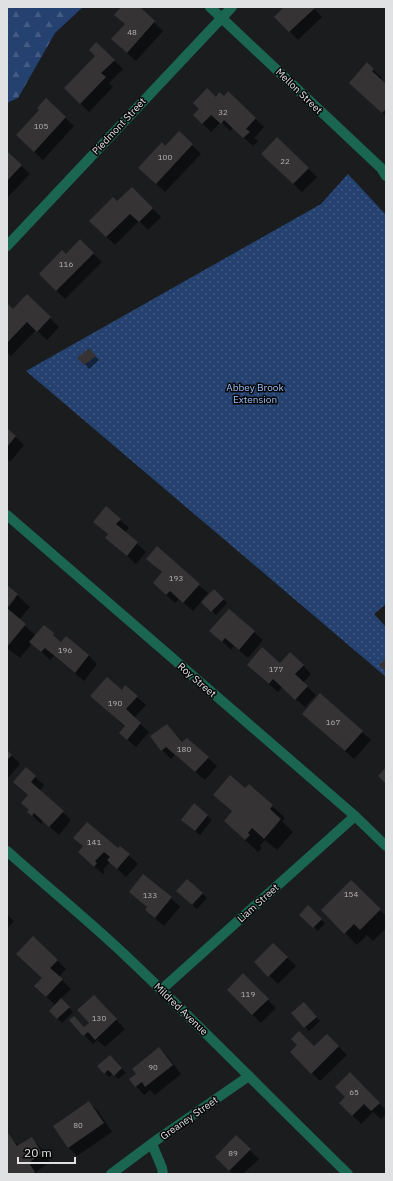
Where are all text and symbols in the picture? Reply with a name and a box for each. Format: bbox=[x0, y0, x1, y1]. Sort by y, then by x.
house number: 48 bbox=[127, 27, 137, 37]
street label: Mellon Street bbox=[273, 65, 325, 117]
street label: Piedmont Street bbox=[89, 94, 149, 157]
house number: 32 bbox=[218, 107, 228, 117]
house number: 105 bbox=[34, 121, 48, 131]
house number: 100 bbox=[158, 152, 172, 162]
house number: 22 bbox=[280, 156, 290, 166]
house number: 116 bbox=[59, 259, 73, 269]
park label: Abbey Brook Extension bbox=[226, 381, 284, 406]
house number: 193 bbox=[169, 573, 183, 583]
house number: 196 bbox=[58, 645, 72, 655]
street label: Roy Street bbox=[175, 660, 219, 701]
house number: 177 bbox=[269, 664, 283, 674]
house number: 190 bbox=[108, 698, 122, 708]
house number: 167 bbox=[326, 717, 340, 727]
house number: 180 bbox=[177, 744, 191, 754]
house number: 141 bbox=[87, 837, 101, 847]
street label: Liam Street bbox=[235, 881, 282, 925]
house number: 154 bbox=[344, 889, 358, 899]
house number: 133 bbox=[143, 890, 157, 900]
street label: Mildred Avenue bbox=[151, 980, 211, 1038]
house number: 119 bbox=[241, 989, 255, 999]
house number: 130 bbox=[92, 1013, 106, 1023]
house number: 90 bbox=[148, 1062, 158, 1072]
house number: 65 bbox=[349, 1087, 359, 1097]
street label: Greaney Street bbox=[158, 1093, 221, 1143]
house number: 80 bbox=[73, 1120, 83, 1130]
scale bar bbox=[18, 1139, 75, 1165]
text: 20 m bbox=[24, 1145, 52, 1160]
house number: 89 bbox=[228, 1148, 238, 1158]

